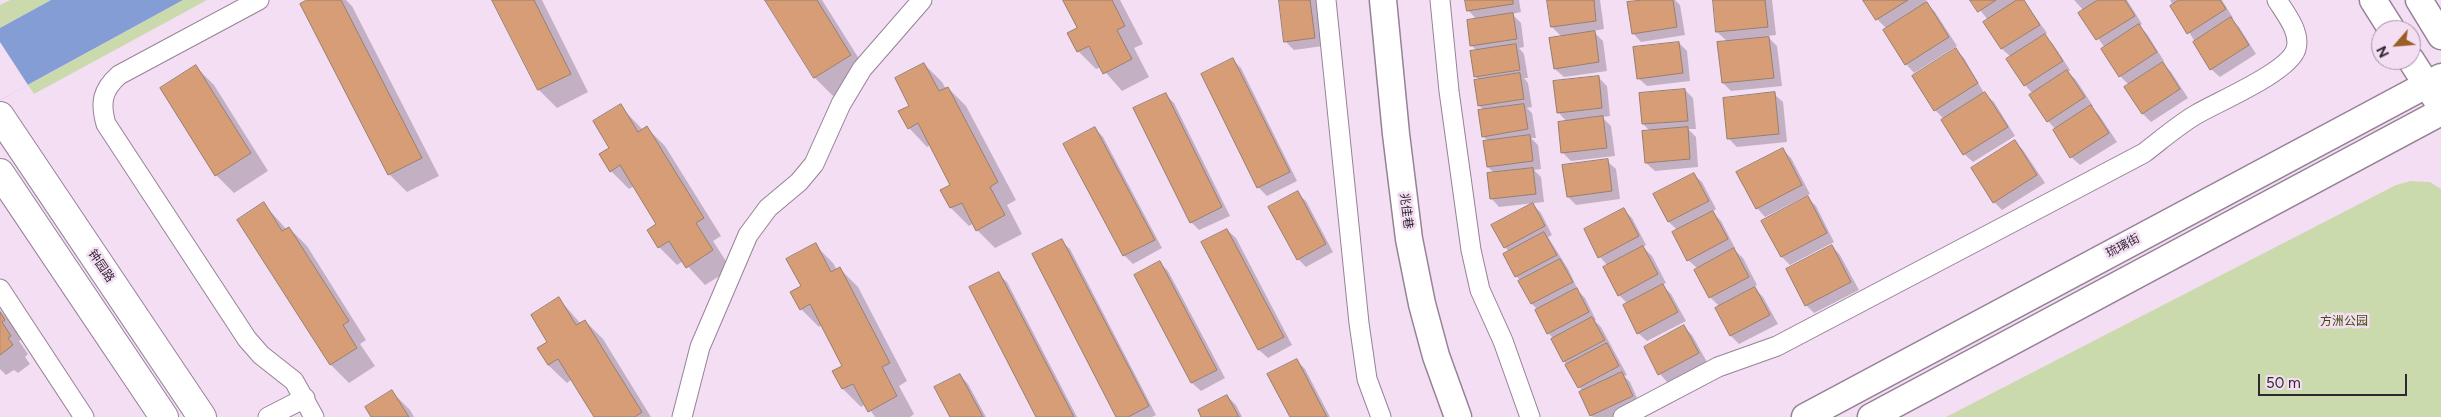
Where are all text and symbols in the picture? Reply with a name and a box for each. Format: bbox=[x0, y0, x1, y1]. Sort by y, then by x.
north arrow bbox=[2371, 20, 2421, 70]
text: N bbox=[2373, 43, 2393, 60]
street label: 兆佳巷 bbox=[1397, 192, 1415, 230]
street label: 琉璃街 bbox=[2104, 231, 2142, 261]
street label: 钟园路 bbox=[85, 247, 117, 285]
park label: 方洲公园 bbox=[2320, 314, 2368, 328]
scale bar bbox=[2261, 364, 2410, 396]
text: 50 m bbox=[2266, 374, 2301, 392]

